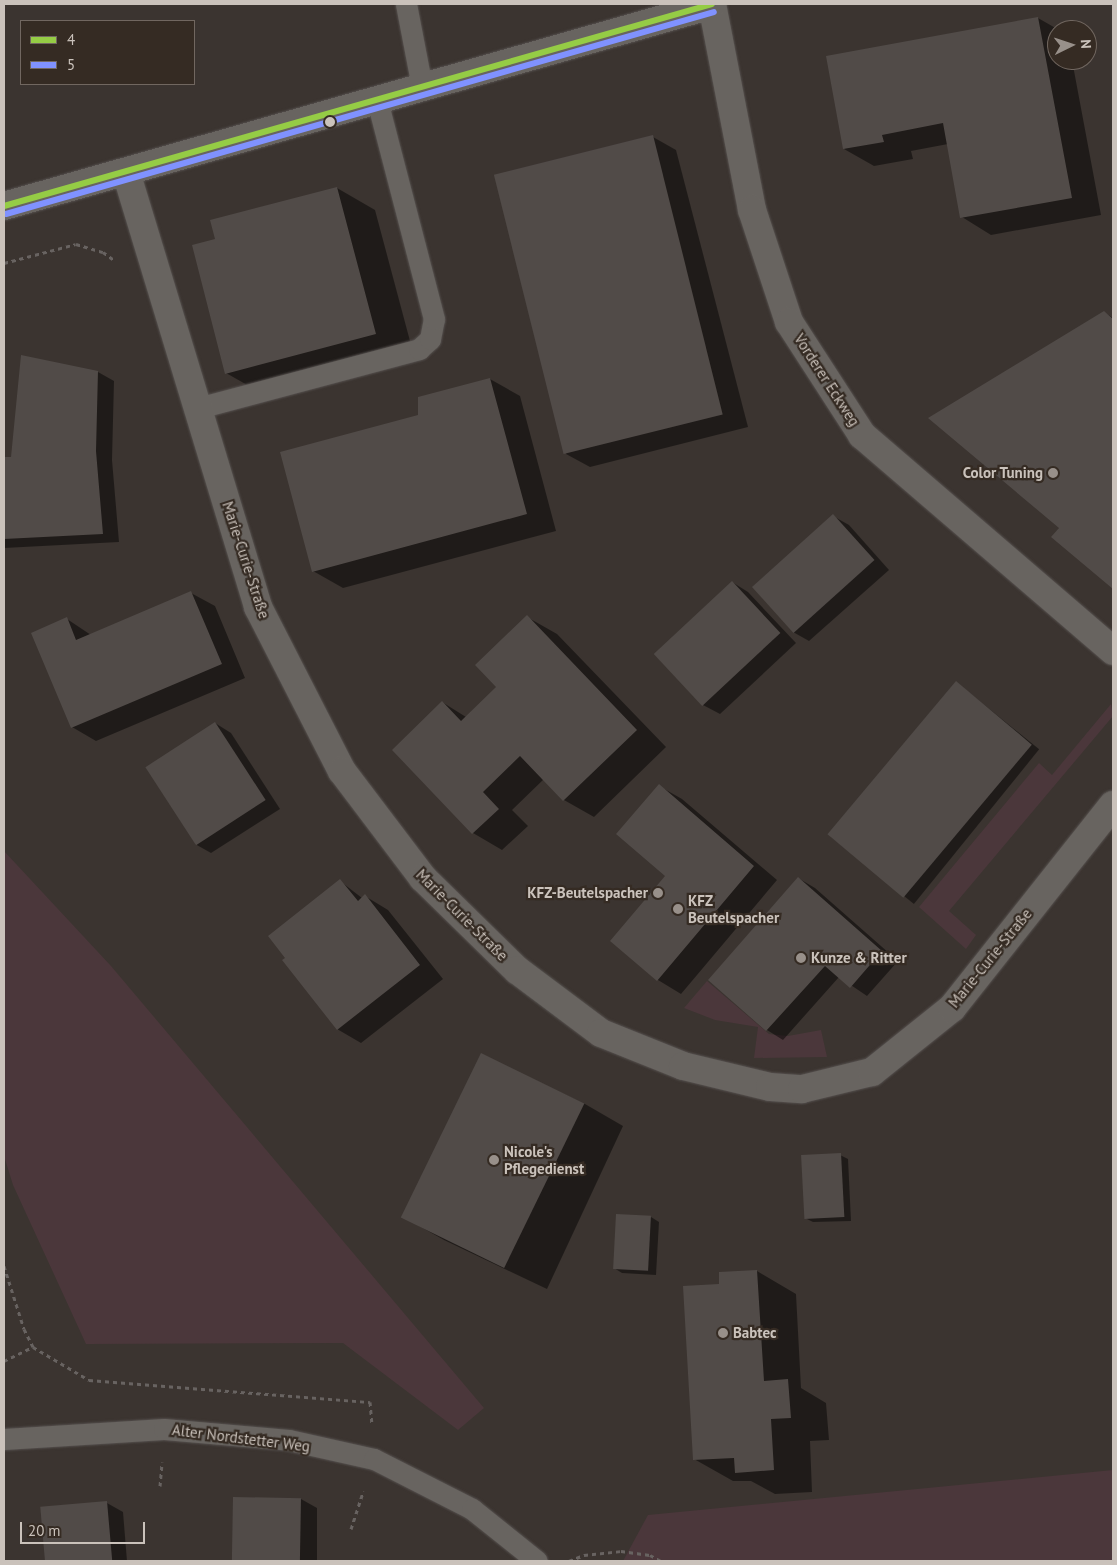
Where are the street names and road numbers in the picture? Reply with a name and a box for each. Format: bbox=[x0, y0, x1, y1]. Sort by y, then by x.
street label: Vorderer Eckweg bbox=[790, 330, 864, 430]
street label: Marie-Curie-Straße bbox=[219, 499, 273, 621]
street label: Marie-Curie-Straße bbox=[412, 865, 512, 965]
street label: Marie-Curie-Straße bbox=[945, 905, 1035, 1011]
street label: Alter Nordstetter Weg bbox=[171, 1421, 311, 1455]

